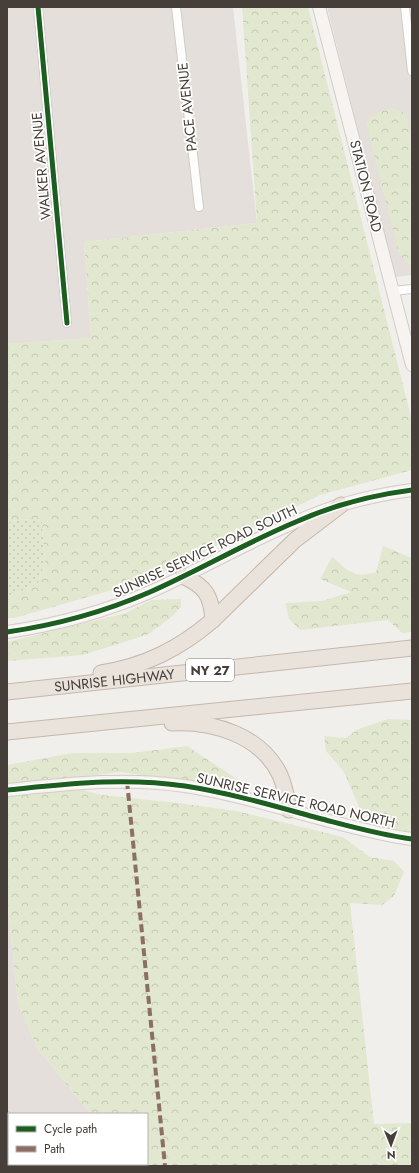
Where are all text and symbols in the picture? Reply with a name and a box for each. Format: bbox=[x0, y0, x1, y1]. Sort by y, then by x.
street label: PACE AVENUE bbox=[172, 62, 202, 152]
street label: WALKER AVENUE bbox=[26, 111, 56, 221]
street label: STATION ROAD bbox=[345, 138, 387, 234]
street label: SUNRISE SERVICE ROAD SOUTH bbox=[110, 499, 300, 603]
road number: NY 27 bbox=[186, 659, 234, 681]
street label: SUNRISE HIGHWAY bbox=[53, 664, 176, 697]
street label: SUNRISE SERVICE ROAD NORTH bbox=[195, 767, 397, 833]
legend bbox=[8, 1113, 148, 1165]
text: Cycle path bbox=[44, 1120, 97, 1138]
north arrow bbox=[371, 1125, 411, 1165]
text: Path bbox=[44, 1140, 65, 1158]
text: N bbox=[387, 1147, 396, 1163]

